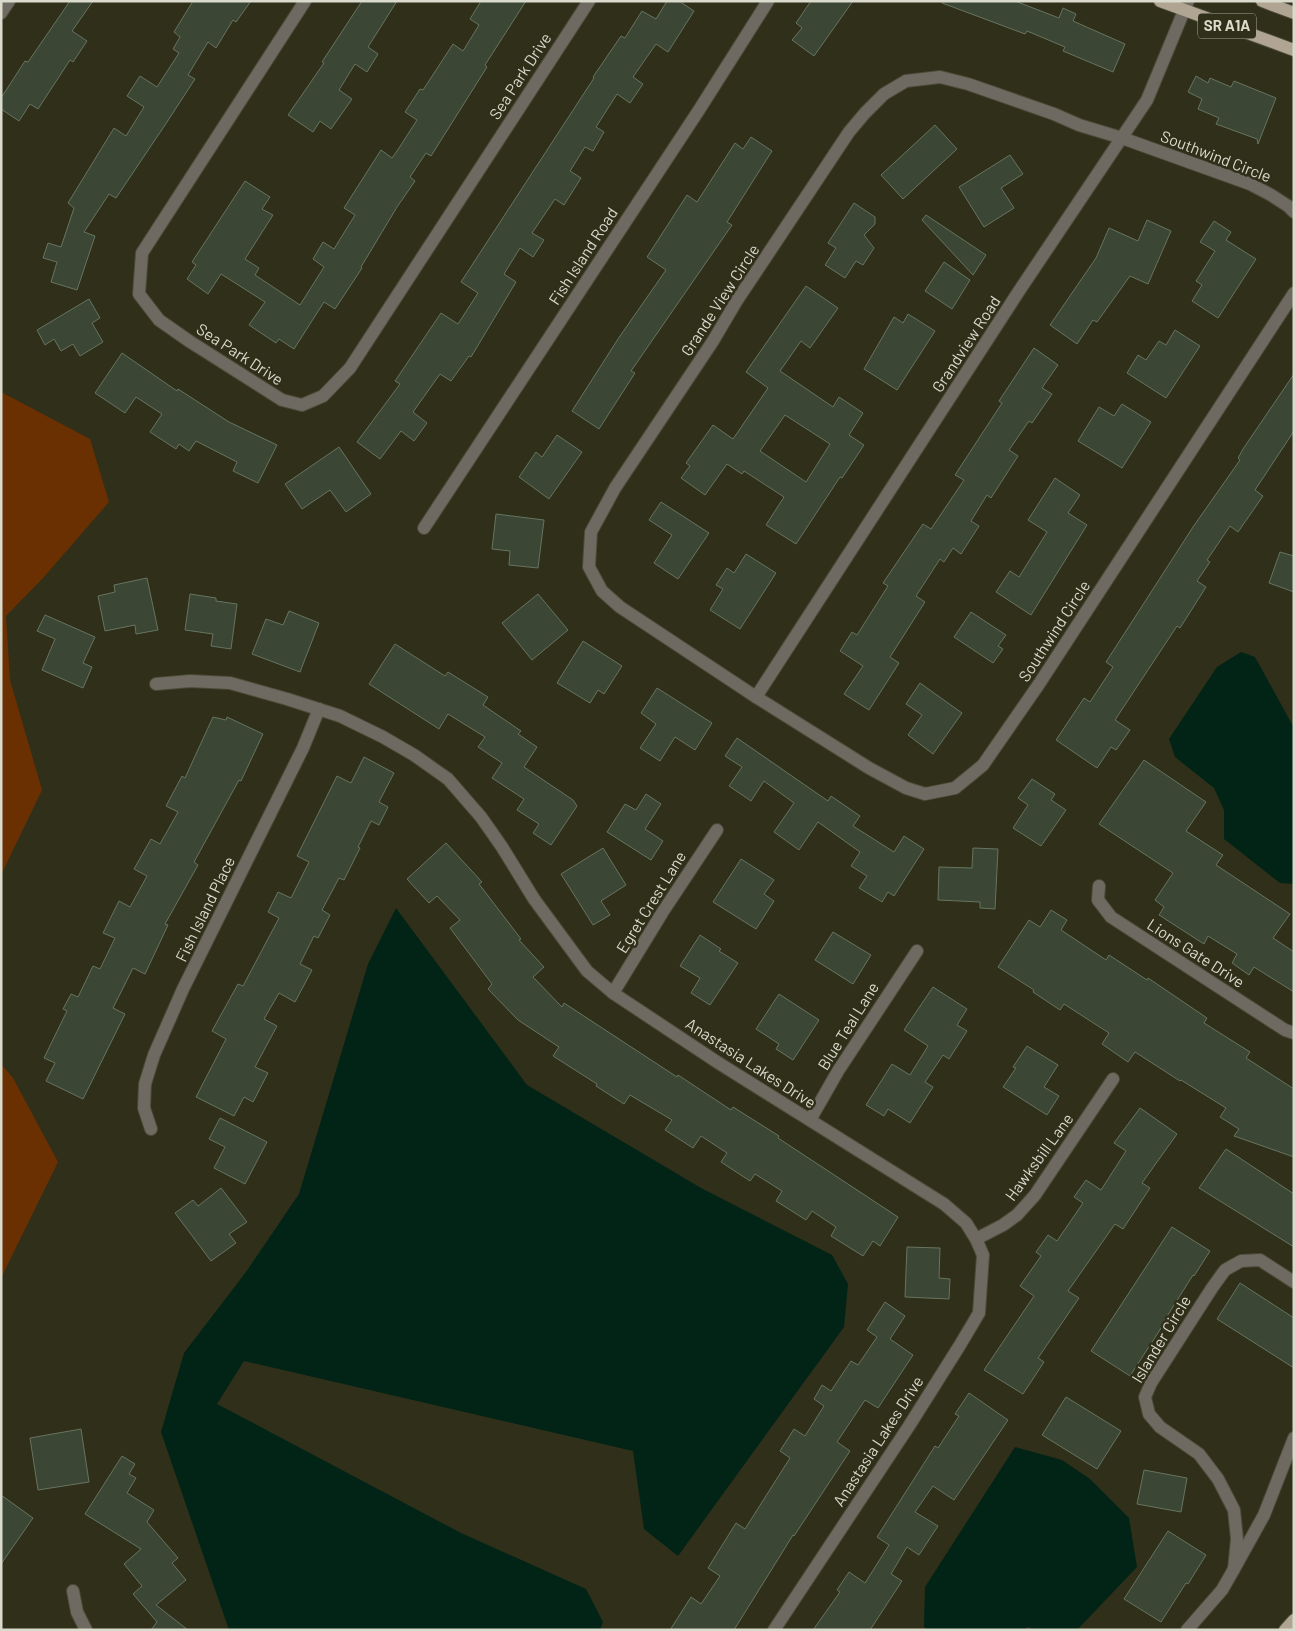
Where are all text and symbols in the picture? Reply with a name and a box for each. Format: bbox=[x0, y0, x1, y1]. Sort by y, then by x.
road number: SR A1A bbox=[1198, 14, 1256, 38]
street label: Sea Park Drive bbox=[485, 29, 555, 123]
street label: Southwind Circle bbox=[1158, 126, 1274, 185]
street label: Fish Island Road bbox=[544, 203, 621, 308]
street label: Grande View Circle bbox=[676, 240, 763, 359]
street label: Grandview Road bbox=[927, 292, 1004, 396]
street label: Sea Park Drive bbox=[193, 319, 287, 389]
street label: Southwind Circle bbox=[1014, 576, 1093, 685]
street label: Egret Crest Lane bbox=[612, 847, 689, 956]
street label: Fish Island Place bbox=[171, 853, 238, 965]
street label: Lions Gate Drive bbox=[1144, 914, 1248, 991]
street label: Blue Teal Lane bbox=[813, 978, 882, 1073]
street label: Anastasia Lakes Drive bbox=[683, 1013, 820, 1112]
street label: Hawksbill Lane bbox=[1001, 1109, 1077, 1204]
street label: Islander Circle bbox=[1127, 1292, 1194, 1386]
street label: Anastasia Lakes Drive bbox=[828, 1372, 927, 1509]

